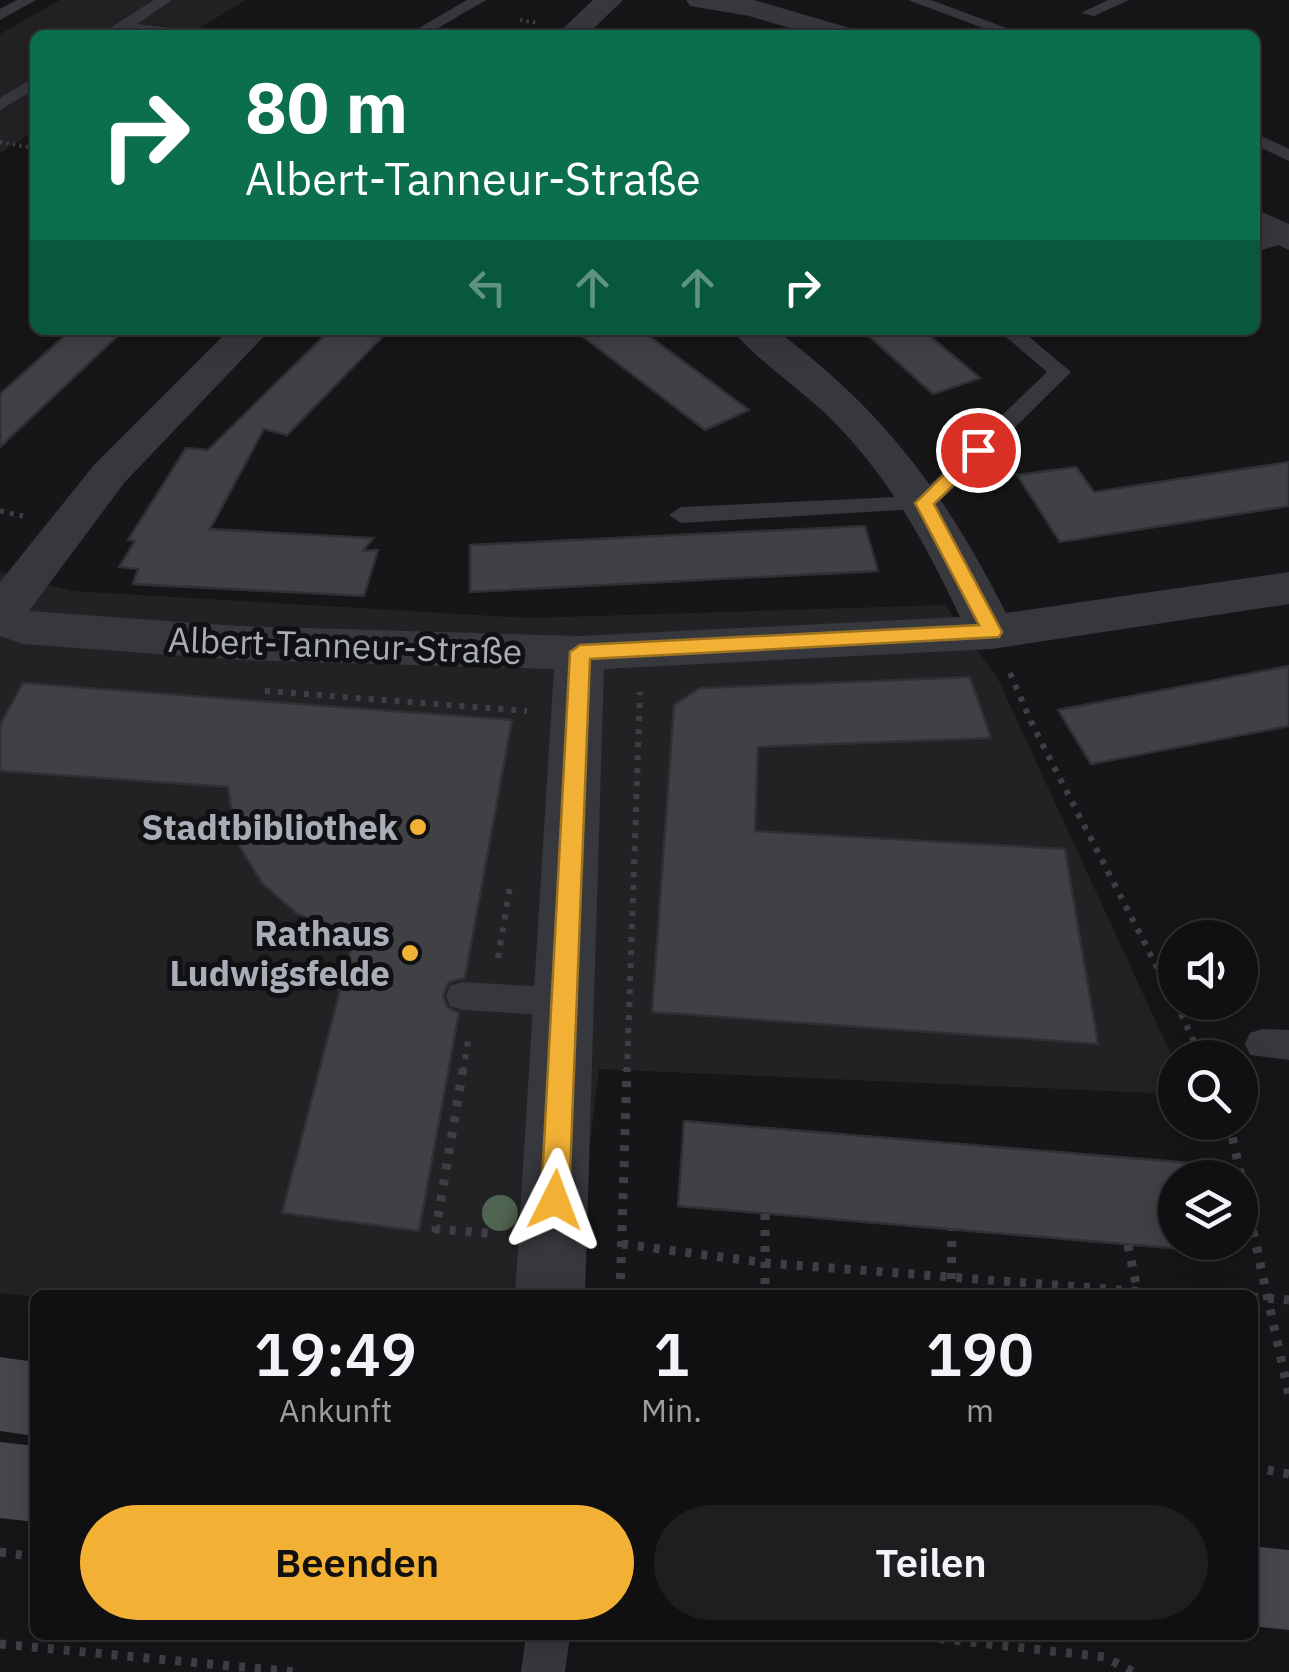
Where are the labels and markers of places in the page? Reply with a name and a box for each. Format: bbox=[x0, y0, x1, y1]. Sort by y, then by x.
pin bbox=[936, 408, 1021, 493]
place label: Stadtbibliothek bbox=[141, 804, 399, 850]
marker: Stadtbibliothek bbox=[407, 816, 429, 838]
place label: Rathaus Ludwigsfelde bbox=[169, 910, 390, 996]
marker: Rathaus Ludwigsfelde bbox=[399, 942, 421, 964]

